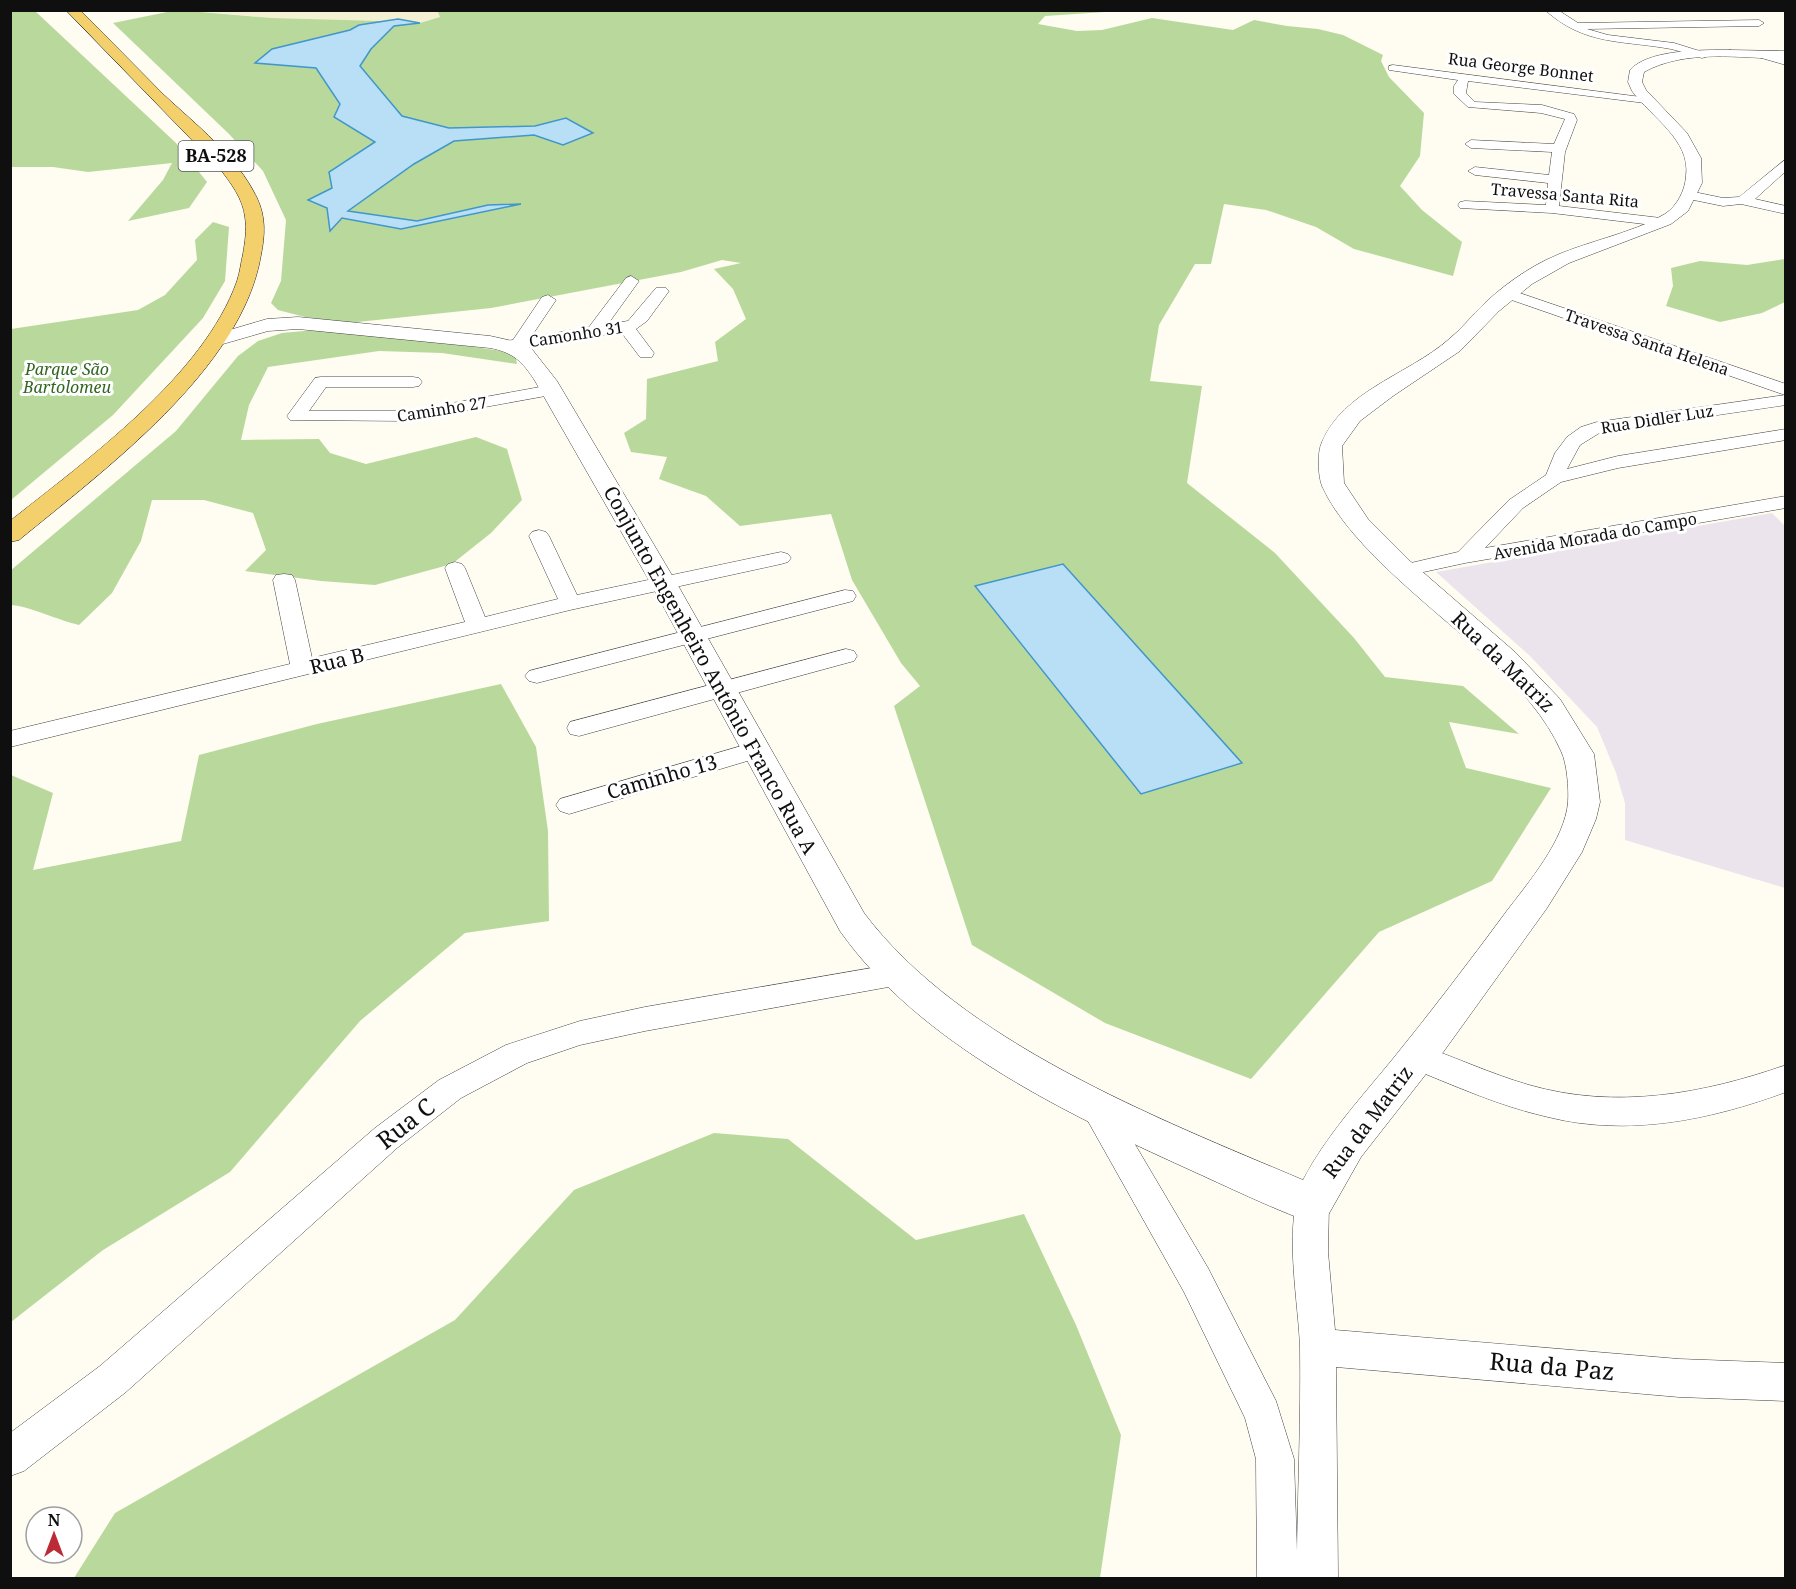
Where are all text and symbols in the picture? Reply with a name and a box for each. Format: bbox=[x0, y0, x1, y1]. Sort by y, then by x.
street label: Rua George Bonnet bbox=[1447, 47, 1595, 87]
road number: BA-528 bbox=[178, 141, 254, 171]
street label: Travessa Santa Rita bbox=[1490, 178, 1640, 212]
street label: Travessa Santa Helena bbox=[1562, 304, 1732, 380]
street label: Camonho 31 bbox=[527, 316, 625, 352]
park label: Parque São Bartolomeu bbox=[22, 358, 111, 398]
street label: Caminho 27 bbox=[395, 391, 489, 427]
street label: Rua Didler Luz bbox=[1599, 399, 1715, 439]
street label: Conjunto Engenheiro Antônio Franco Rua A bbox=[597, 481, 824, 860]
street label: Avenida Morada do Campo bbox=[1492, 507, 1698, 565]
street label: Rua da Matriz bbox=[1446, 605, 1561, 718]
street label: Rua B bbox=[307, 641, 367, 680]
street label: Caminho 13 bbox=[604, 748, 720, 805]
street label: Rua da Matriz bbox=[1316, 1060, 1419, 1183]
street label: Rua C bbox=[369, 1090, 441, 1156]
street label: Rua da Paz bbox=[1488, 1344, 1616, 1387]
north arrow bbox=[24, 1505, 84, 1565]
text: N bbox=[48, 1509, 61, 1531]

